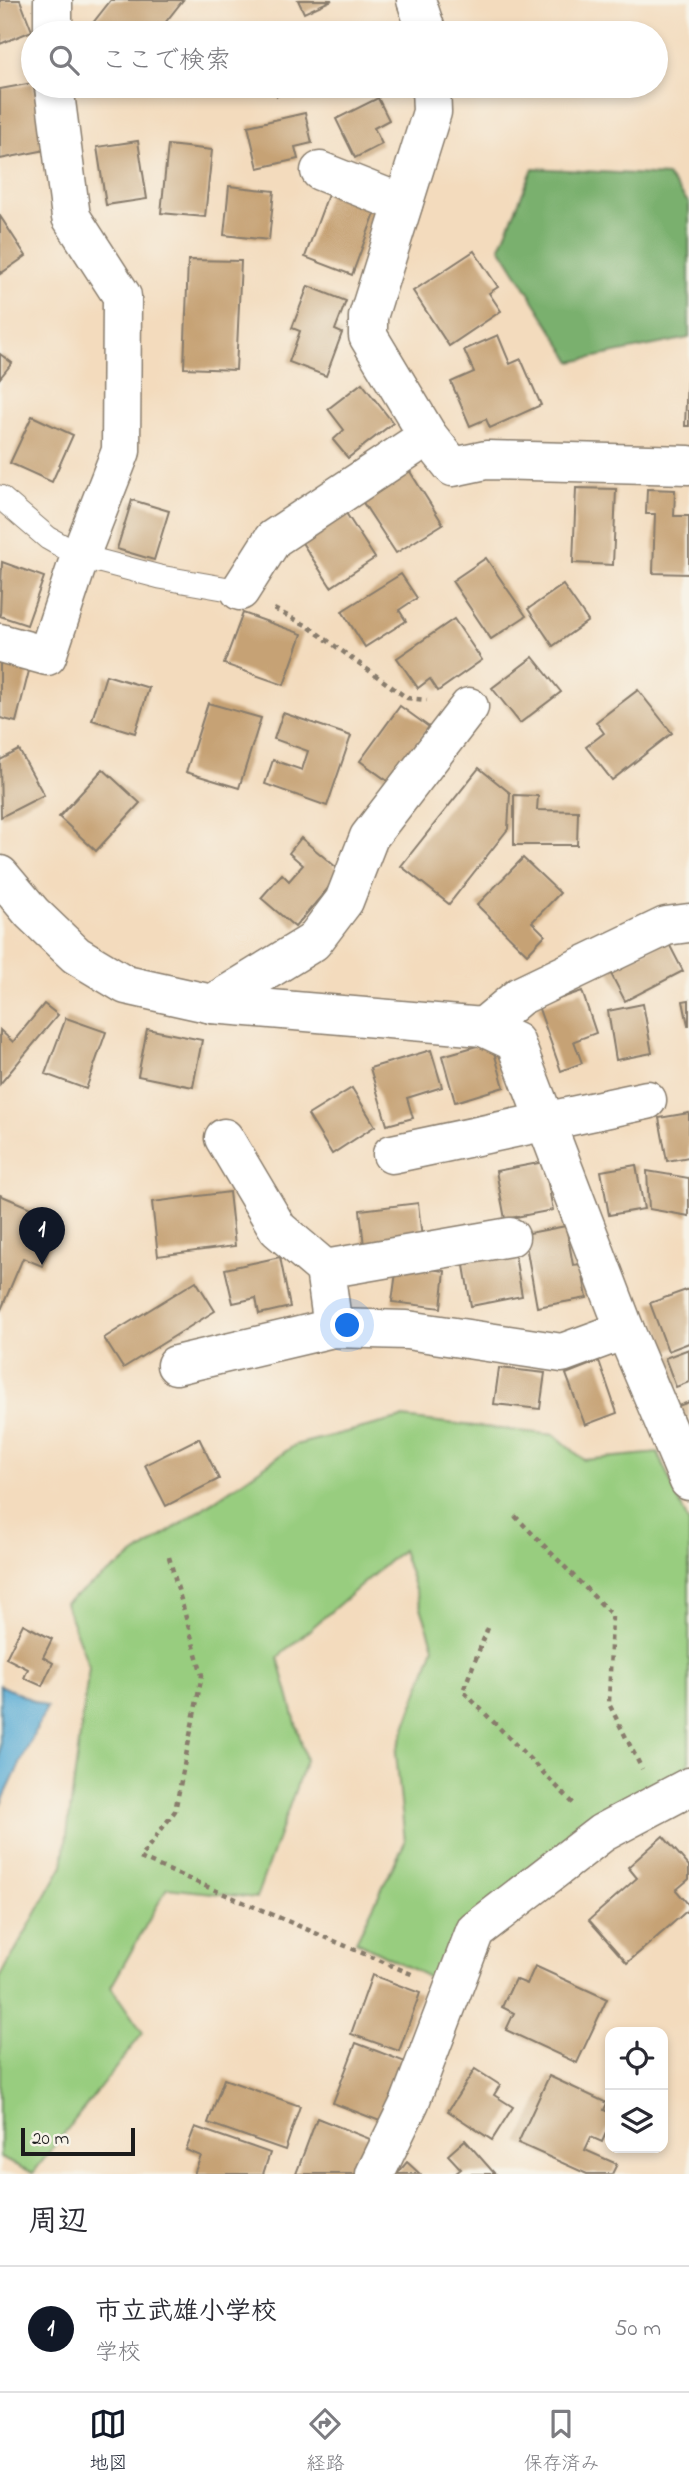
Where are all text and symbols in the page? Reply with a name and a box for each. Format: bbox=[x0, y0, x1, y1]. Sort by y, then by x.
search box bbox=[21, 21, 668, 98]
icon: search bbox=[45, 41, 83, 79]
text: ここで検索 bbox=[101, 43, 231, 81]
pin: 1 bbox=[19, 1207, 65, 1265]
your location bbox=[330, 1308, 364, 1342]
map controls bbox=[605, 2027, 668, 2153]
button: locate bbox=[605, 2027, 668, 2090]
button: layers bbox=[605, 2090, 668, 2153]
scale bar bbox=[21, 2125, 135, 2157]
text: 20 m bbox=[32, 2126, 69, 2153]
text: 周辺 bbox=[28, 2201, 88, 2245]
text: 市立武雄小学校 bbox=[95, 2294, 277, 2332]
text: 1 bbox=[47, 2313, 55, 2346]
text: 50 m bbox=[614, 2313, 661, 2346]
text: 学校 bbox=[95, 2337, 141, 2370]
tab: 地図 bbox=[89, 2405, 128, 2478]
tab: 経路 bbox=[306, 2405, 345, 2478]
tab: 保存済み bbox=[523, 2405, 600, 2478]

